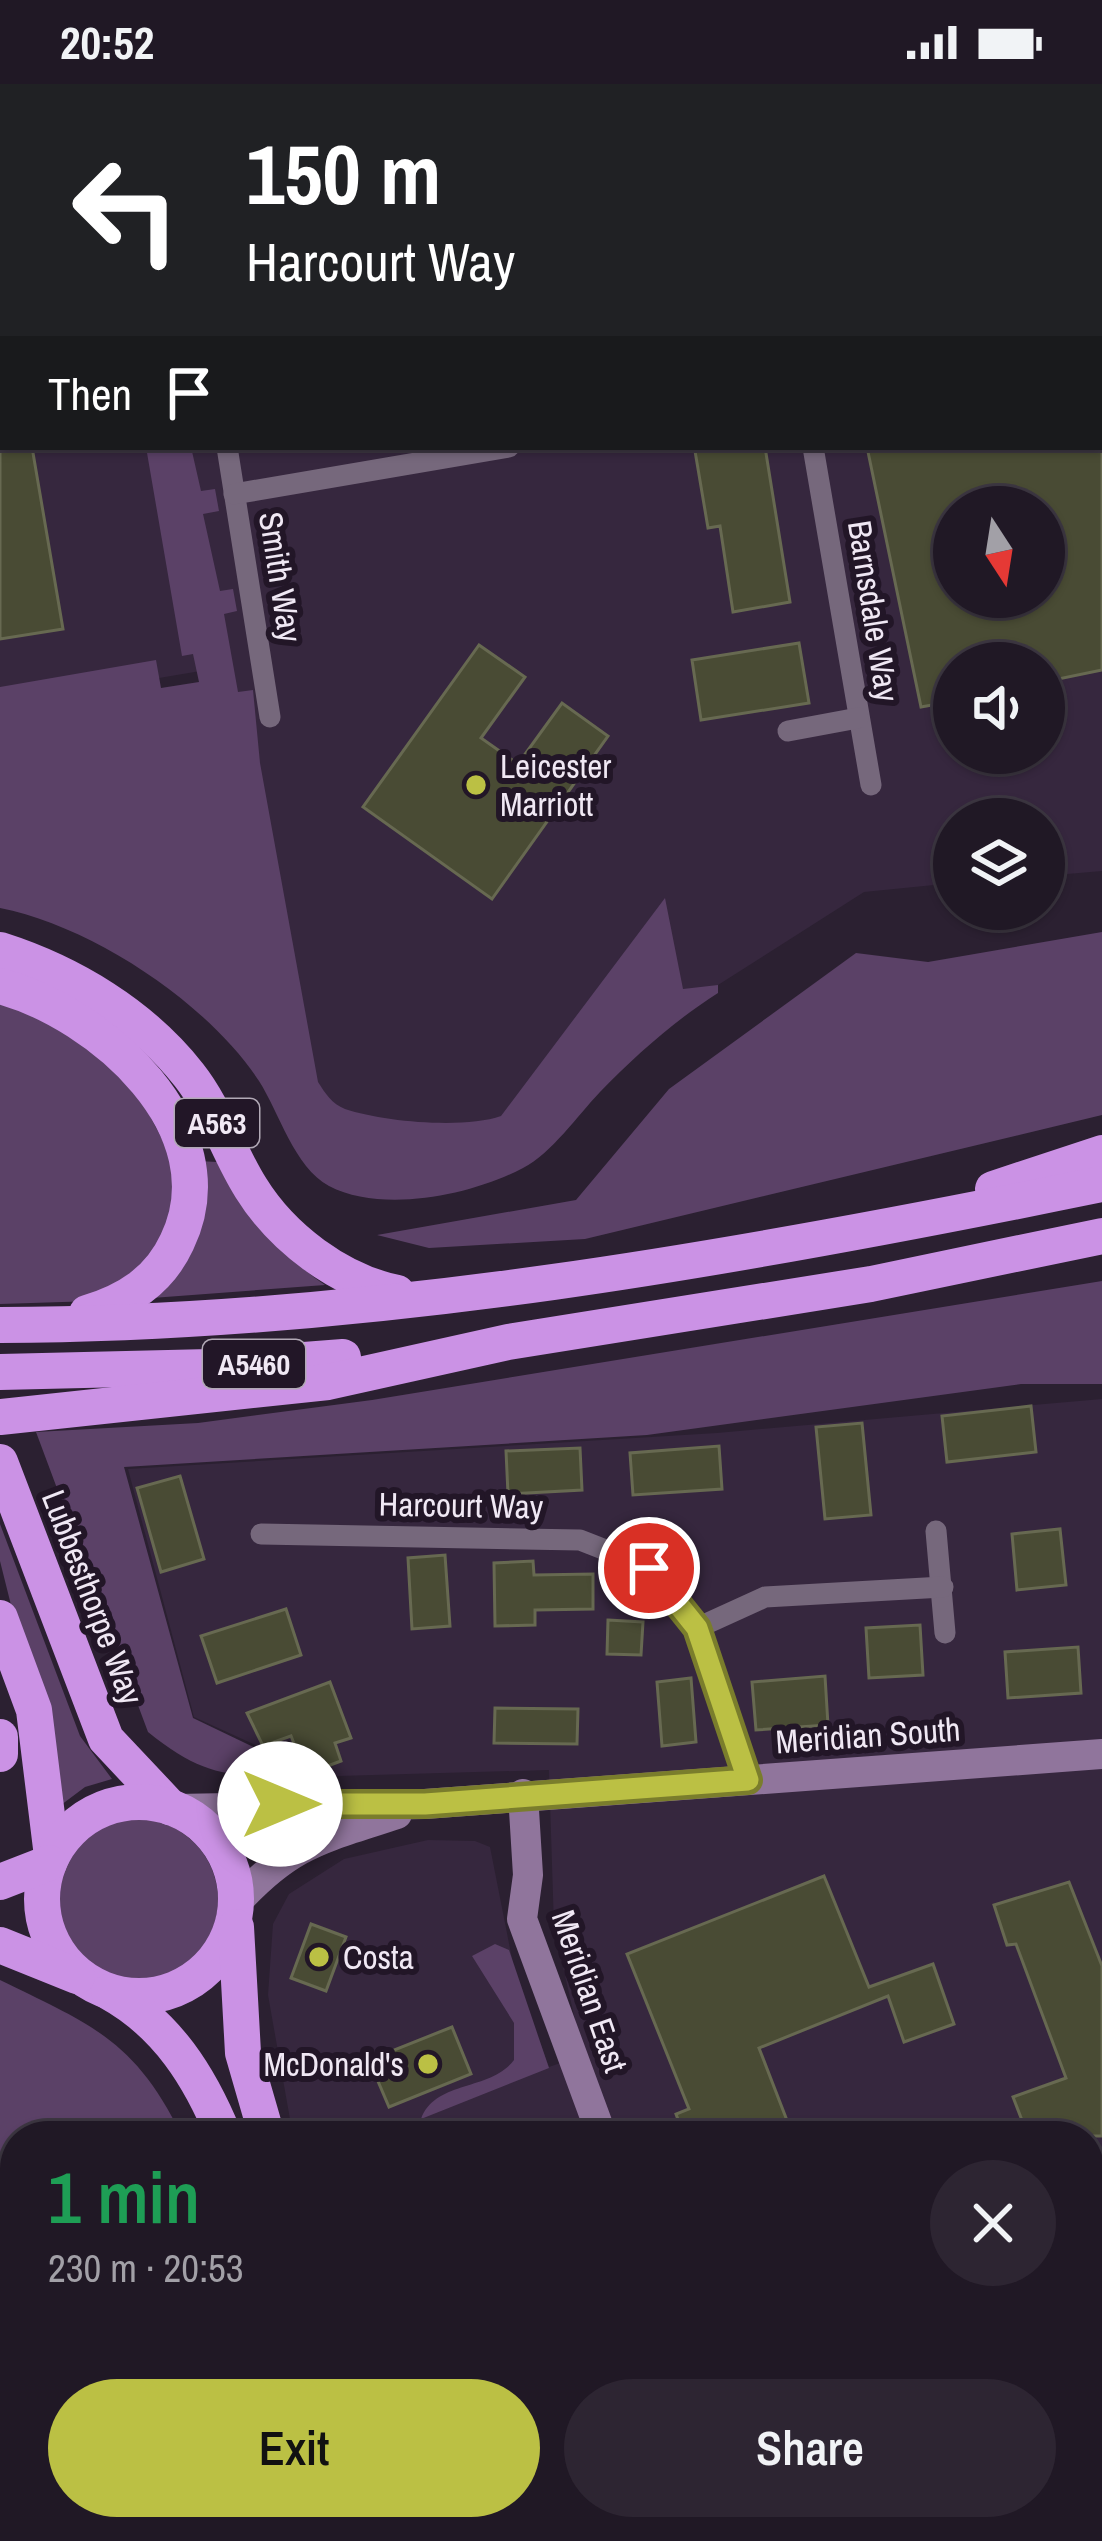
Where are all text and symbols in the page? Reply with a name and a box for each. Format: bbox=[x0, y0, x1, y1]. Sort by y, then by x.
text: 20:52 bbox=[60, 12, 154, 73]
text: 150 m bbox=[246, 117, 441, 230]
icon: left bbox=[48, 132, 204, 288]
text: Harcourt Way bbox=[246, 225, 515, 298]
icon: arrive bbox=[156, 360, 222, 426]
text: Then bbox=[48, 363, 132, 424]
north arrow bbox=[933, 486, 1065, 618]
map controls bbox=[933, 486, 1065, 930]
street label: Smith Way bbox=[249, 509, 313, 646]
street label: Barnsdale Way bbox=[838, 517, 910, 705]
button: sound bbox=[933, 642, 1065, 774]
place label: Leicester Marriott bbox=[500, 744, 611, 826]
marker: Leicester Marriott bbox=[463, 772, 489, 798]
button: layers bbox=[933, 798, 1065, 930]
road number: A563 bbox=[175, 1099, 259, 1147]
road number: A5460 bbox=[203, 1340, 305, 1388]
street label: Harcourt Way bbox=[378, 1482, 544, 1528]
street label: Lubbesthorpe Way bbox=[32, 1484, 154, 1711]
pin bbox=[598, 1517, 700, 1619]
icon: arrive bbox=[616, 1535, 682, 1601]
street label: Meridian South bbox=[774, 1707, 962, 1763]
position arrow bbox=[217, 1741, 343, 1867]
street label: Meridian East bbox=[542, 1904, 638, 2078]
place label: Costa bbox=[343, 1935, 414, 1979]
marker: Costa bbox=[306, 1944, 332, 1970]
place label: McDonald's bbox=[263, 2042, 404, 2086]
marker: McDonald's bbox=[415, 2051, 441, 2077]
text: 1 min bbox=[48, 2148, 200, 2245]
button: close bbox=[930, 2160, 1056, 2286]
text: 230 m · 20:53 bbox=[48, 2242, 244, 2294]
button: Exit bbox=[48, 2379, 540, 2517]
button: Share bbox=[564, 2379, 1056, 2517]

